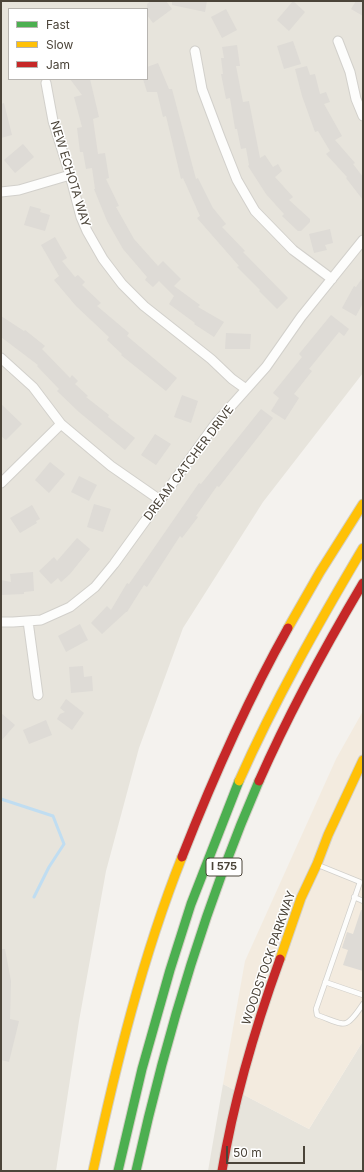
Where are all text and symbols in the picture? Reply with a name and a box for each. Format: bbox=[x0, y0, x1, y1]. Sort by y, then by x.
legend bbox=[8, 8, 148, 80]
text: Fast bbox=[46, 17, 70, 32]
text: Slow bbox=[46, 37, 73, 52]
text: Jam bbox=[46, 57, 70, 72]
street label: NEW ECHOTA WAY bbox=[47, 119, 93, 229]
street label: DREAM CATCHER DRIVE bbox=[141, 403, 237, 523]
road number: I 575 bbox=[206, 858, 242, 876]
street label: WOODSTOCK PARKWAY bbox=[239, 889, 299, 1027]
scale bar bbox=[228, 1138, 307, 1164]
text: 50 m bbox=[233, 1145, 262, 1160]

